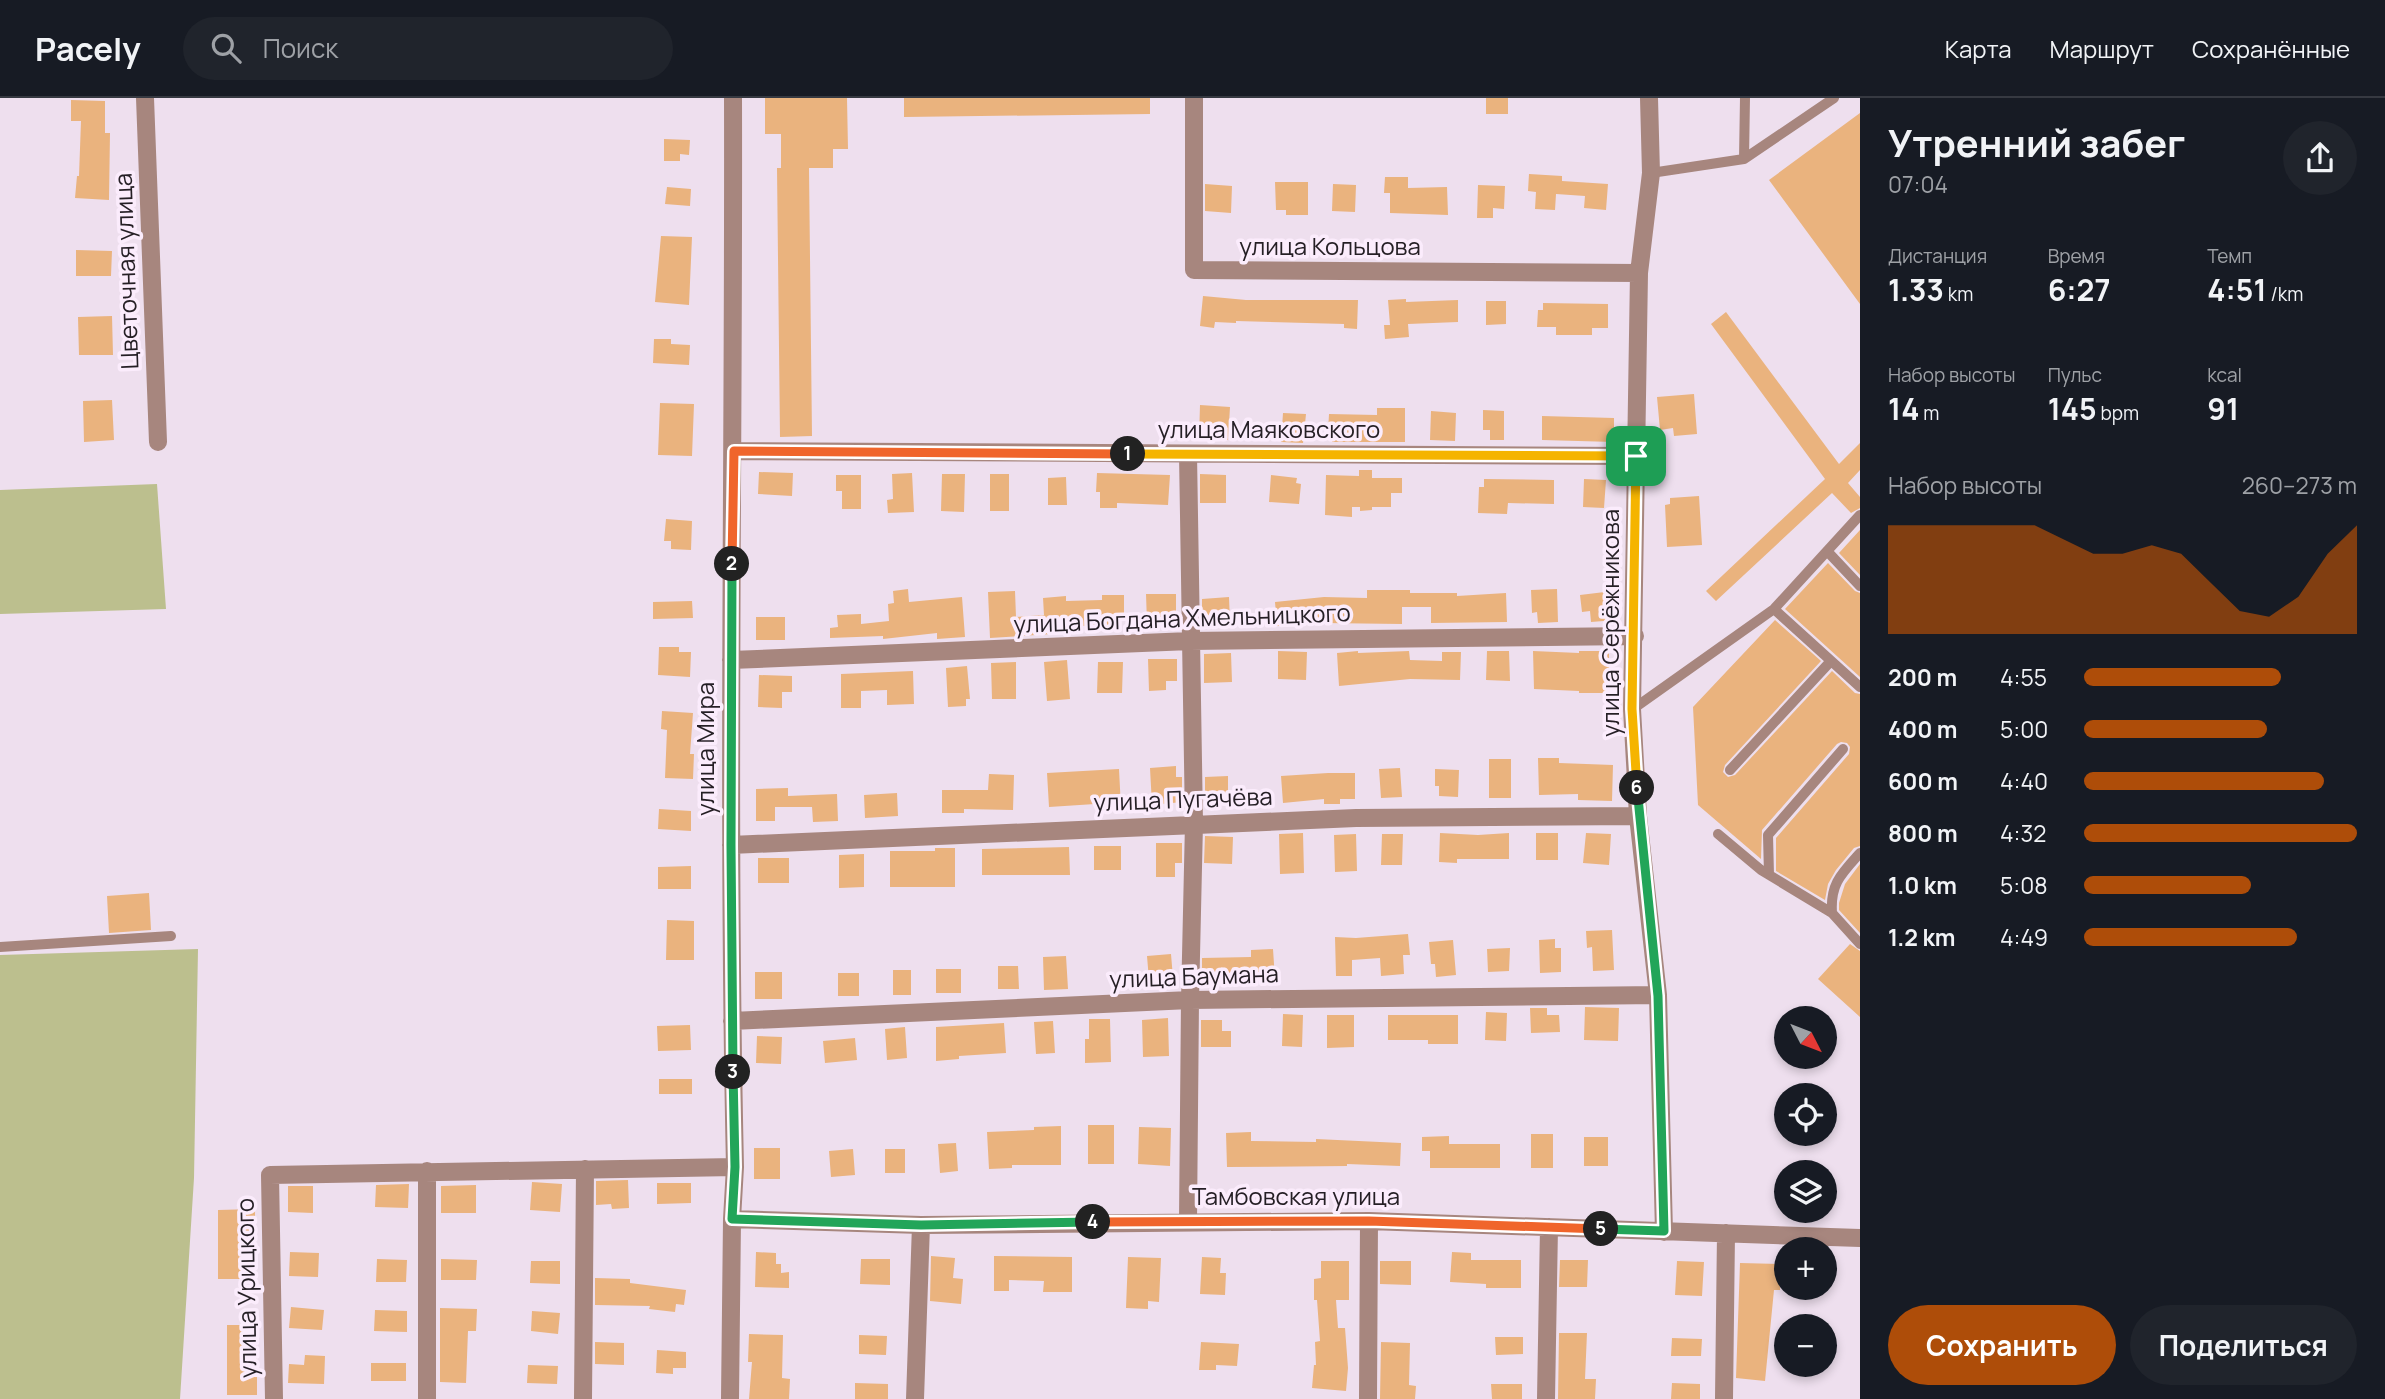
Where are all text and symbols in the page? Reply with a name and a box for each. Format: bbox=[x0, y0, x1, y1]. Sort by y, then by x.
search box bbox=[183, 17, 673, 80]
text: Pacely bbox=[35, 26, 141, 71]
icon: search bbox=[207, 29, 245, 67]
text: Поиск bbox=[263, 30, 338, 66]
text: Карта bbox=[1945, 32, 2012, 65]
text: Маршрут bbox=[2050, 32, 2154, 65]
text: Сохранённые bbox=[2192, 32, 2350, 65]
text: Утренний забег bbox=[1888, 116, 2185, 168]
button: share bbox=[2283, 121, 2357, 195]
text: 07:04 bbox=[1888, 168, 1948, 200]
street label: Цветочная улица bbox=[106, 172, 145, 370]
street label: улица Кольцова bbox=[1239, 229, 1421, 262]
text: Дистанция bbox=[1888, 243, 1987, 269]
text: Время bbox=[2048, 243, 2105, 269]
text: Темп bbox=[2207, 243, 2252, 269]
text: 1.33 bbox=[1888, 269, 1944, 310]
text: 6:27 bbox=[2048, 269, 2110, 310]
text: 4:51 bbox=[2207, 269, 2267, 310]
text: km bbox=[1944, 281, 1973, 307]
text: /km bbox=[2267, 281, 2303, 307]
text: Набор высоты bbox=[1888, 362, 2015, 388]
text: Пульс bbox=[2048, 362, 2102, 388]
text: kcal bbox=[2207, 362, 2242, 388]
text: 14 bbox=[1888, 388, 1919, 429]
text: 145 bbox=[2048, 388, 2097, 429]
text: 91 bbox=[2207, 388, 2239, 429]
text: m bbox=[1919, 400, 1939, 426]
text: bpm bbox=[2097, 400, 2139, 426]
street label: улица Маяковского bbox=[1158, 412, 1380, 445]
pin bbox=[1606, 426, 1666, 486]
pin: 1 bbox=[1110, 436, 1146, 472]
icon: arrive bbox=[1617, 437, 1655, 475]
text: 1 bbox=[1123, 440, 1132, 466]
text: Набор высоты bbox=[1888, 469, 2042, 501]
text: 260–273 m bbox=[2242, 469, 2357, 501]
street label: улица Серёжникова bbox=[1593, 509, 1626, 737]
pin: 2 bbox=[714, 546, 750, 582]
text: 2 bbox=[726, 550, 737, 576]
street label: улица Богдана Хмельницкого bbox=[1013, 595, 1351, 640]
text: 200 m bbox=[1888, 661, 1957, 693]
text: 4:55 bbox=[2000, 661, 2047, 693]
street label: улица Мира bbox=[688, 682, 721, 816]
text: 400 m bbox=[1888, 713, 1958, 745]
text: 5:00 bbox=[2000, 713, 2048, 745]
text: 600 m bbox=[1888, 765, 1958, 797]
text: 4:40 bbox=[2000, 765, 2048, 797]
pin: 6 bbox=[1620, 770, 1654, 806]
text: 6 bbox=[1631, 774, 1642, 800]
street label: улица Пугачёва bbox=[1093, 779, 1273, 818]
text: 800 m bbox=[1888, 817, 1958, 849]
text: 4:32 bbox=[2000, 817, 2046, 849]
text: 1.0 km bbox=[1888, 869, 1957, 901]
text: 5:08 bbox=[2000, 869, 2048, 901]
text: 1.2 km bbox=[1888, 921, 1955, 953]
text: 4:49 bbox=[2000, 921, 2048, 953]
street label: улица Баумана bbox=[1109, 956, 1279, 995]
north arrow bbox=[1774, 1006, 1838, 1069]
map controls bbox=[1774, 1006, 1837, 1377]
pin: 3 bbox=[716, 1054, 750, 1090]
text: 3 bbox=[727, 1058, 738, 1084]
button: locate bbox=[1774, 1083, 1837, 1146]
button: layers bbox=[1774, 1160, 1837, 1223]
street label: Тамбовская улица bbox=[1192, 1179, 1400, 1212]
street label: улица Урицкого bbox=[227, 1198, 264, 1378]
pin: 4 bbox=[1076, 1204, 1110, 1240]
text: 4 bbox=[1087, 1208, 1098, 1234]
pin: 5 bbox=[1584, 1212, 1618, 1246]
text: 5 bbox=[1595, 1215, 1606, 1241]
button: + bbox=[1774, 1237, 1837, 1300]
button: Сохранить bbox=[1888, 1305, 2116, 1385]
button: Поделиться bbox=[2130, 1305, 2357, 1385]
button: − bbox=[1774, 1314, 1837, 1377]

